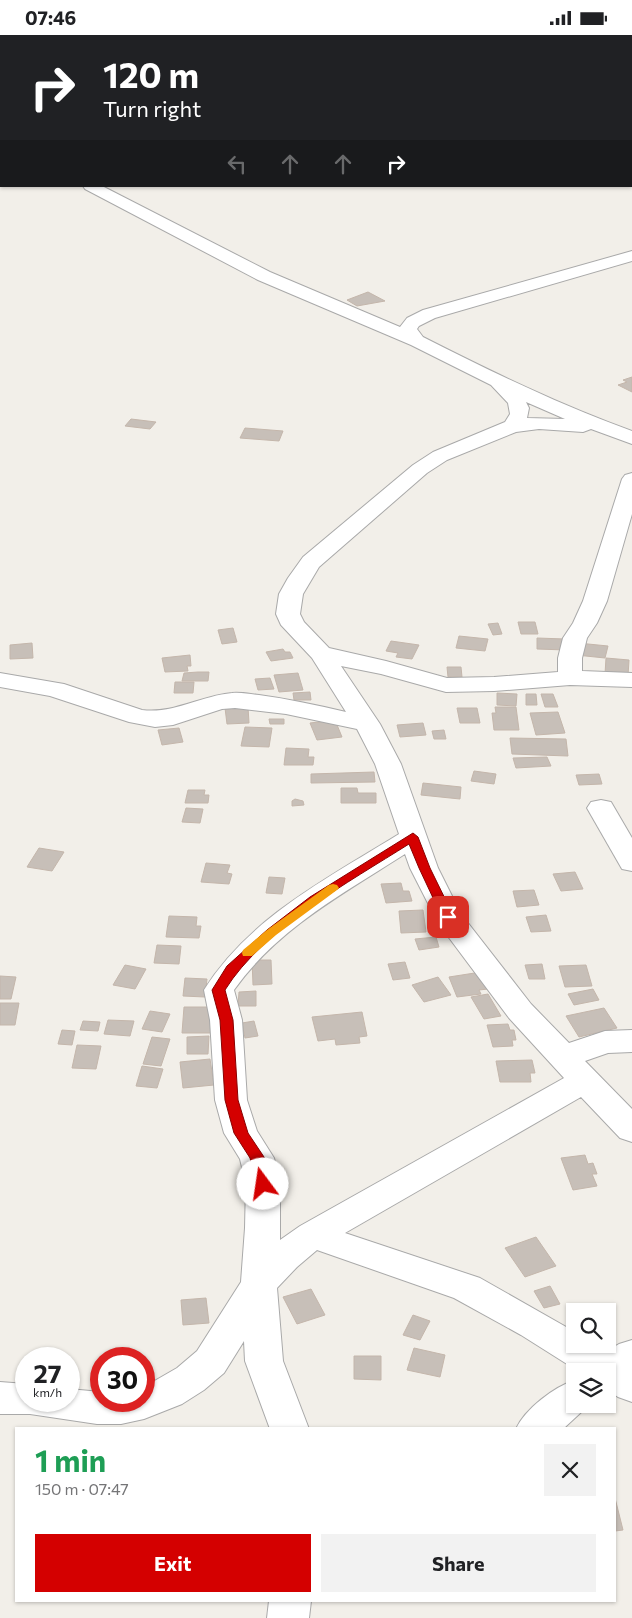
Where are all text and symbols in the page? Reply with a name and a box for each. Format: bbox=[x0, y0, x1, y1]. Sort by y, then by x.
text: 07:46 bbox=[25, 6, 76, 29]
text: 120 m bbox=[103, 52, 199, 95]
icon: right bbox=[20, 55, 85, 120]
text: Turn right bbox=[103, 95, 201, 122]
icon: left bbox=[223, 150, 251, 178]
icon: ahead bbox=[276, 150, 304, 178]
icon: ahead bbox=[329, 150, 357, 178]
icon: right bbox=[382, 150, 410, 178]
pin bbox=[427, 896, 469, 938]
icon: arrive bbox=[434, 903, 462, 931]
position arrow bbox=[236, 1157, 288, 1209]
map controls bbox=[566, 1303, 616, 1413]
button: search bbox=[566, 1303, 616, 1353]
speed limit sign: 30 bbox=[90, 1347, 155, 1412]
text: 27 bbox=[34, 1358, 61, 1388]
button: layers bbox=[566, 1363, 616, 1413]
text: km/h bbox=[33, 1385, 62, 1399]
text: 1 min bbox=[35, 1441, 106, 1478]
button: close bbox=[544, 1444, 596, 1496]
text: 150 m · 07:47 bbox=[35, 1479, 129, 1498]
button: Exit bbox=[35, 1534, 311, 1592]
button: Share bbox=[321, 1534, 596, 1592]

